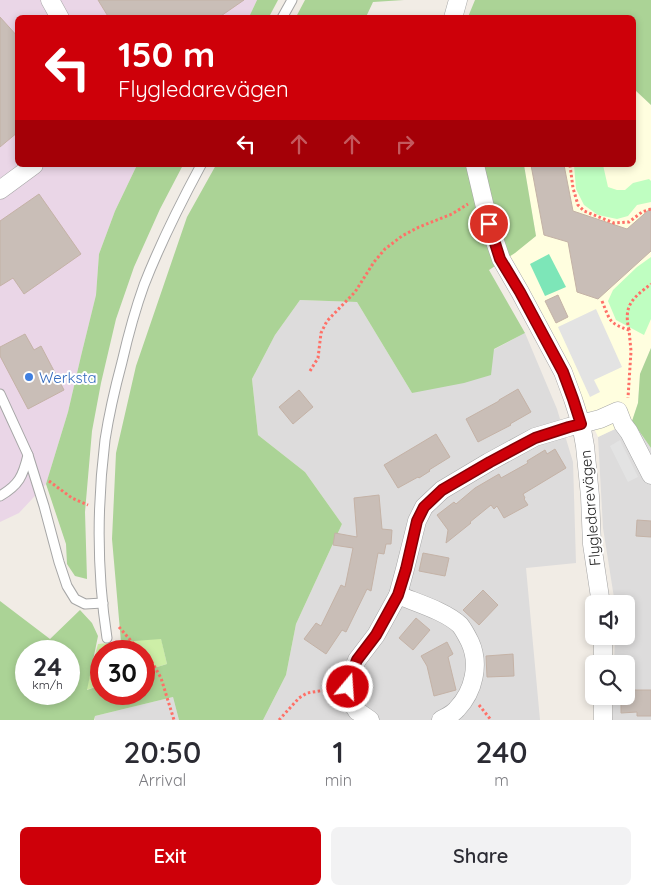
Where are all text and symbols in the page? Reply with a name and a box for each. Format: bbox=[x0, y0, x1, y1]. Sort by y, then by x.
text: 150 m bbox=[118, 32, 215, 76]
icon: left bbox=[35, 35, 100, 100]
text: Flygledarevägen bbox=[118, 75, 289, 103]
icon: left bbox=[232, 130, 260, 158]
icon: ahead bbox=[285, 130, 313, 158]
icon: ahead bbox=[338, 130, 366, 158]
icon: right bbox=[391, 130, 419, 158]
pin bbox=[468, 203, 510, 245]
icon: arrive bbox=[475, 210, 503, 238]
place label: Werksta bbox=[39, 368, 97, 387]
marker: Werksta bbox=[23, 371, 35, 383]
street label: Flygledarevägen bbox=[575, 449, 605, 567]
map controls bbox=[585, 595, 635, 705]
button: sound bbox=[585, 595, 635, 645]
speed limit sign: 30 bbox=[90, 640, 155, 705]
text: 24 bbox=[33, 651, 62, 682]
button: search bbox=[585, 655, 635, 705]
position arrow bbox=[321, 660, 373, 712]
text: km/h bbox=[32, 677, 63, 692]
text: 20:50 bbox=[123, 733, 201, 771]
text: 1 bbox=[333, 733, 344, 771]
text: 240 bbox=[475, 733, 527, 771]
text: Arrival bbox=[138, 770, 186, 790]
text: min bbox=[325, 770, 352, 790]
text: m bbox=[494, 770, 509, 790]
button: Exit bbox=[20, 827, 321, 885]
button: Share bbox=[331, 827, 631, 885]

